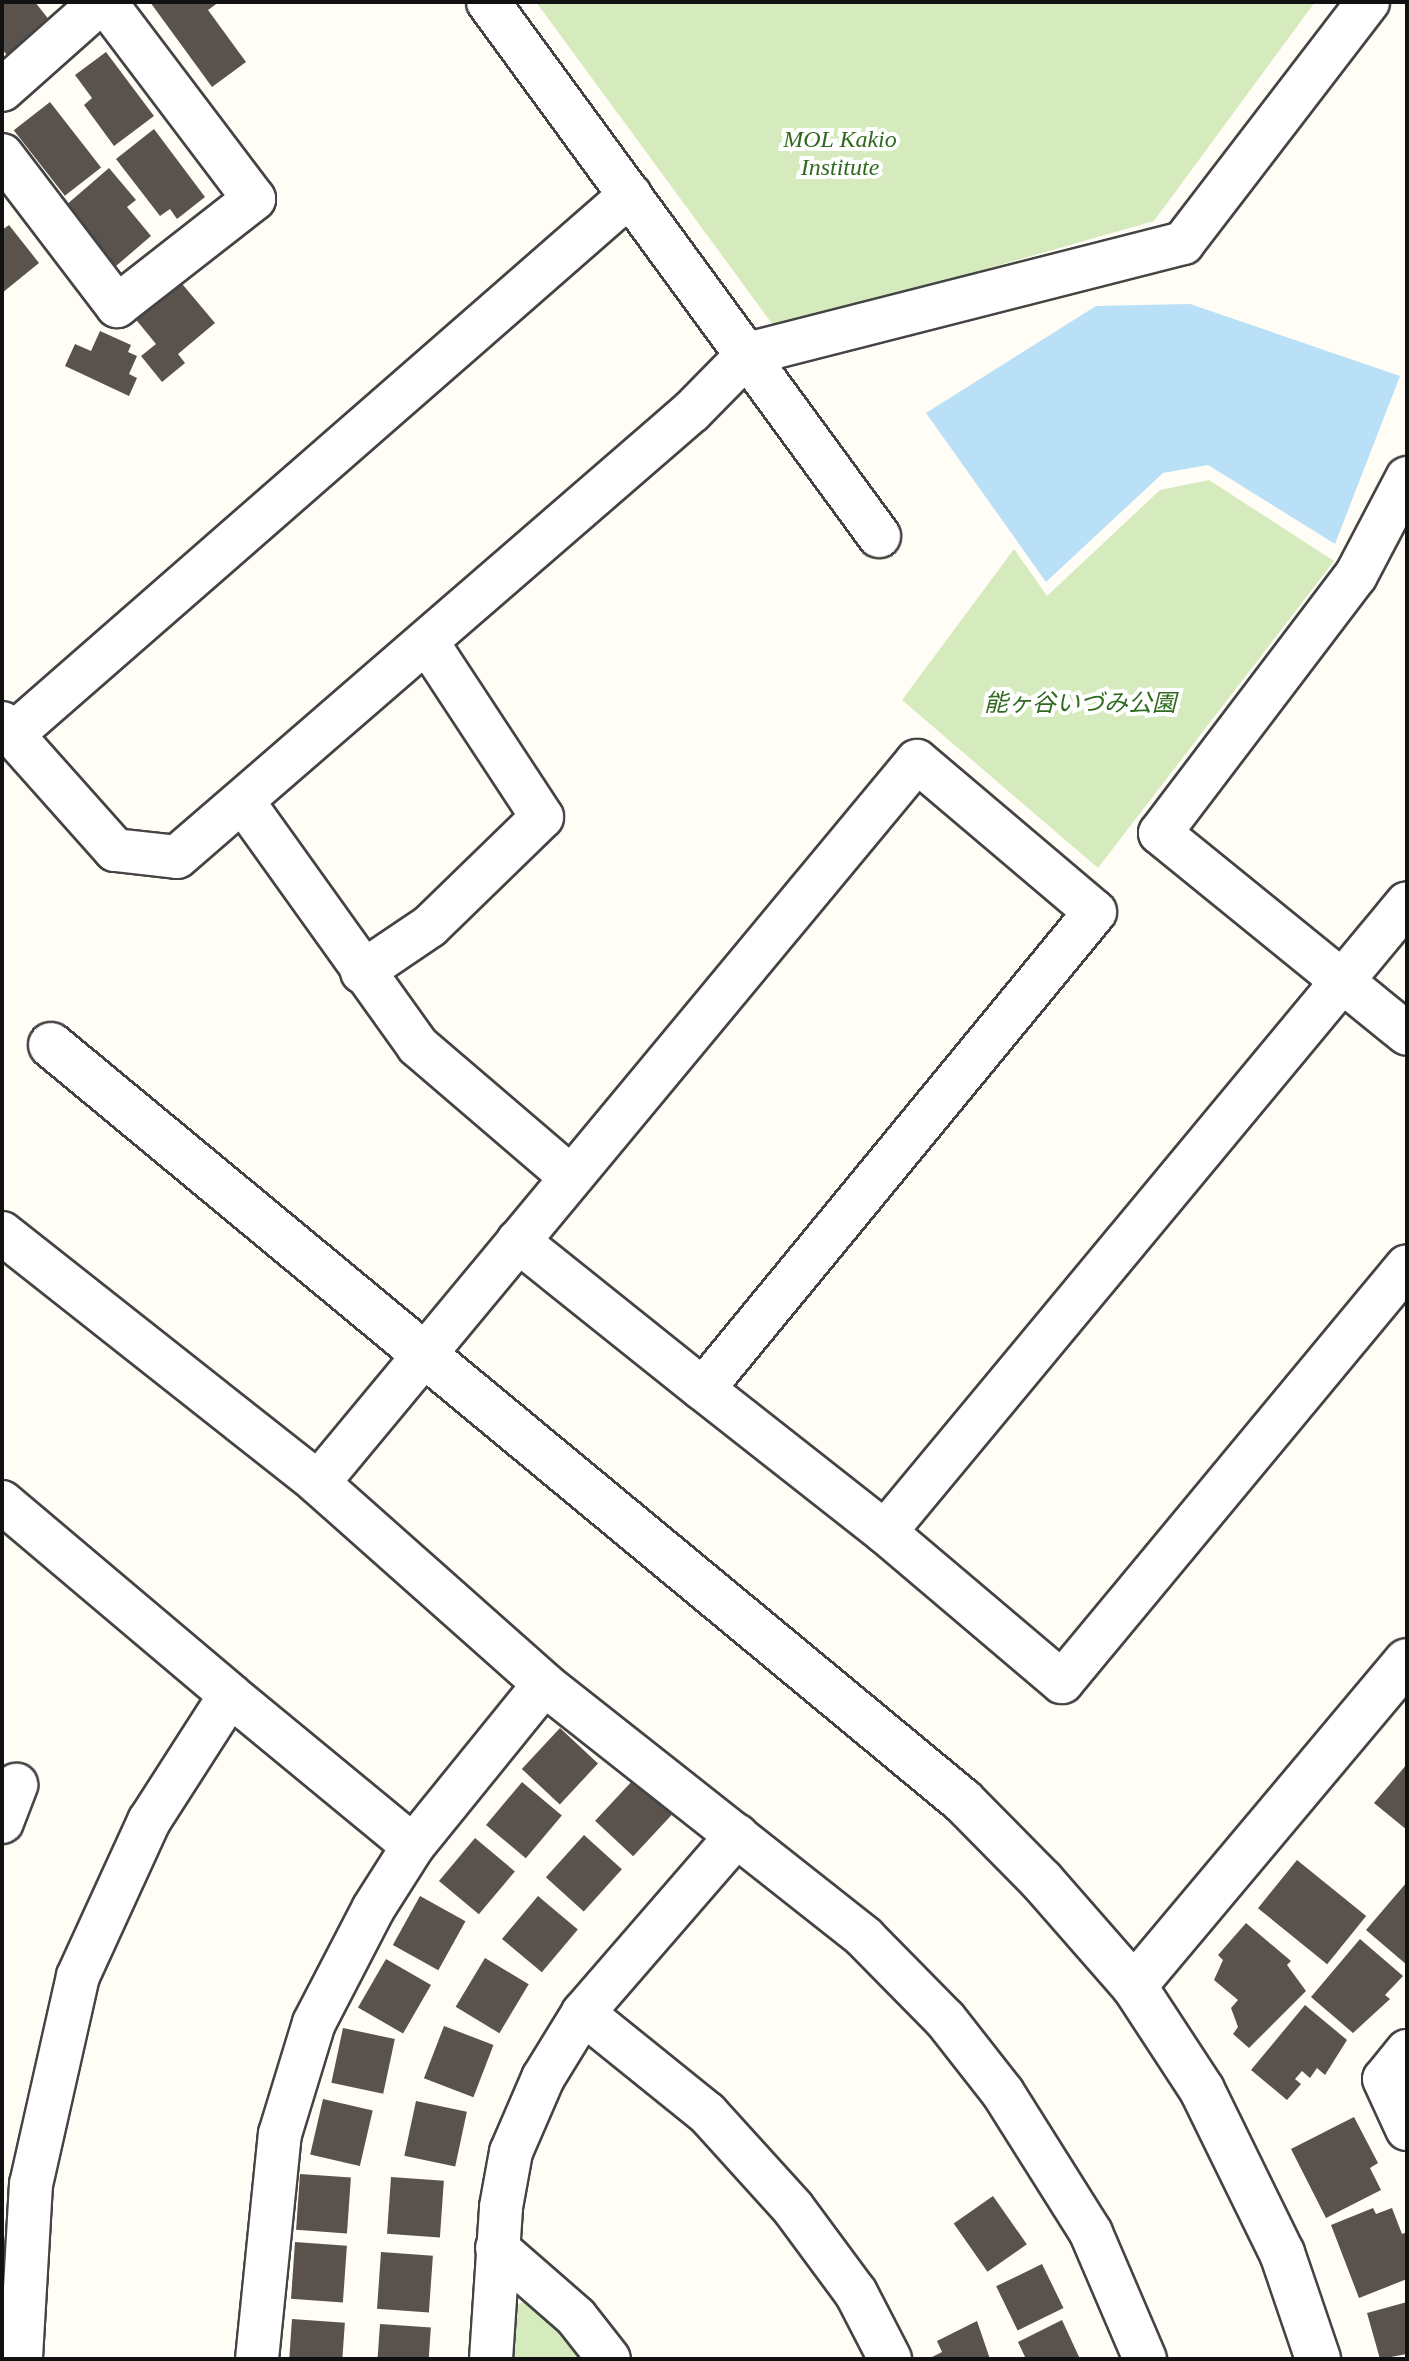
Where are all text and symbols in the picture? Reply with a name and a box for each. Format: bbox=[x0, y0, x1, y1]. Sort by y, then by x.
park label: MOL Kakio Institute bbox=[783, 126, 897, 182]
park label: 能ヶ谷いづみ公園 bbox=[984, 690, 1176, 718]

